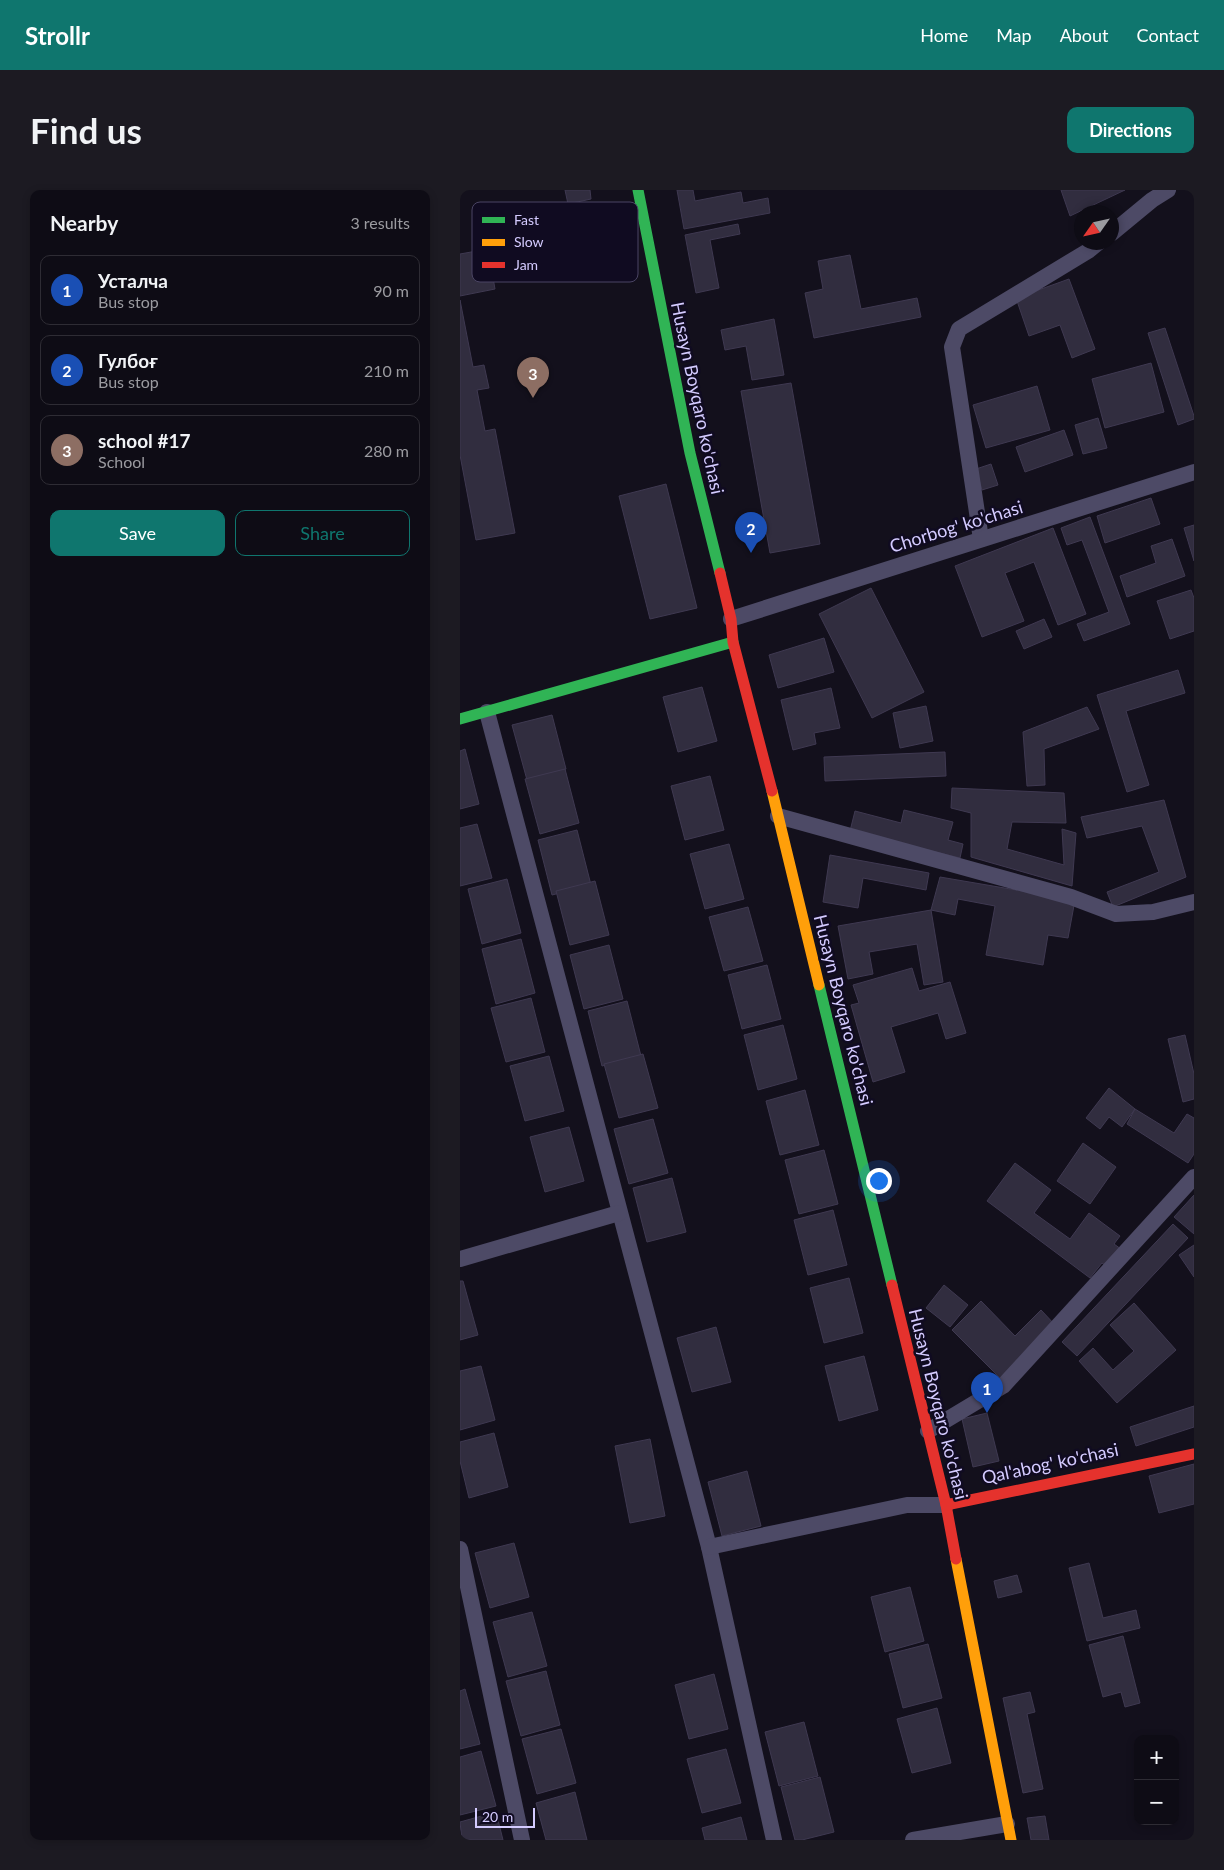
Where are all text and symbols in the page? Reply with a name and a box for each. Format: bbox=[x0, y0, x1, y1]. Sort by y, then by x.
text: Strollr bbox=[25, 21, 90, 50]
text: Home bbox=[920, 24, 968, 46]
text: Map bbox=[996, 24, 1032, 46]
text: About bbox=[1060, 24, 1109, 46]
text: Contact bbox=[1137, 24, 1199, 46]
button: Directions bbox=[1067, 107, 1194, 153]
text: Find us bbox=[30, 109, 142, 151]
legend bbox=[472, 202, 638, 282]
north arrow bbox=[1074, 205, 1119, 250]
text: Nearby bbox=[50, 210, 118, 235]
text: Fast bbox=[514, 211, 539, 228]
text: 3 results bbox=[350, 213, 410, 232]
text: Slow bbox=[514, 233, 544, 250]
text: Jam bbox=[514, 256, 538, 273]
text: Усталча bbox=[98, 269, 168, 292]
text: 1 bbox=[62, 281, 72, 300]
text: 90 m bbox=[373, 281, 409, 300]
text: Bus stop bbox=[98, 292, 159, 311]
street label: Husayn Boyqaro ko'chasi bbox=[667, 300, 729, 496]
text: Гулбоғ bbox=[98, 349, 158, 372]
pin: 3 bbox=[517, 357, 549, 398]
text: 2 bbox=[62, 361, 72, 380]
text: 210 m bbox=[364, 361, 409, 380]
text: Bus stop bbox=[98, 372, 159, 391]
text: school #17 bbox=[98, 429, 190, 452]
text: 3 bbox=[62, 441, 72, 460]
text: 280 m bbox=[364, 441, 409, 460]
text: School bbox=[98, 452, 145, 471]
street label: Сhorbog' ko'chasi bbox=[887, 495, 1025, 557]
button: Save bbox=[50, 510, 225, 556]
button: Share bbox=[235, 510, 410, 556]
pin: 2 bbox=[735, 512, 767, 553]
street label: Husayn Boyqaro ko'chasi bbox=[810, 912, 878, 1108]
your location bbox=[866, 1168, 892, 1194]
street label: Husayn Boyqaro ko'chasi bbox=[905, 1306, 973, 1502]
pin: 1 bbox=[971, 1372, 1003, 1413]
street label: Qal'abog' ko'chasi bbox=[980, 1438, 1120, 1488]
map controls bbox=[1134, 1735, 1179, 1825]
button: + bbox=[1134, 1735, 1179, 1780]
button: − bbox=[1134, 1780, 1179, 1825]
scale bar bbox=[475, 1805, 535, 1828]
text: 20 m bbox=[482, 1808, 513, 1825]

